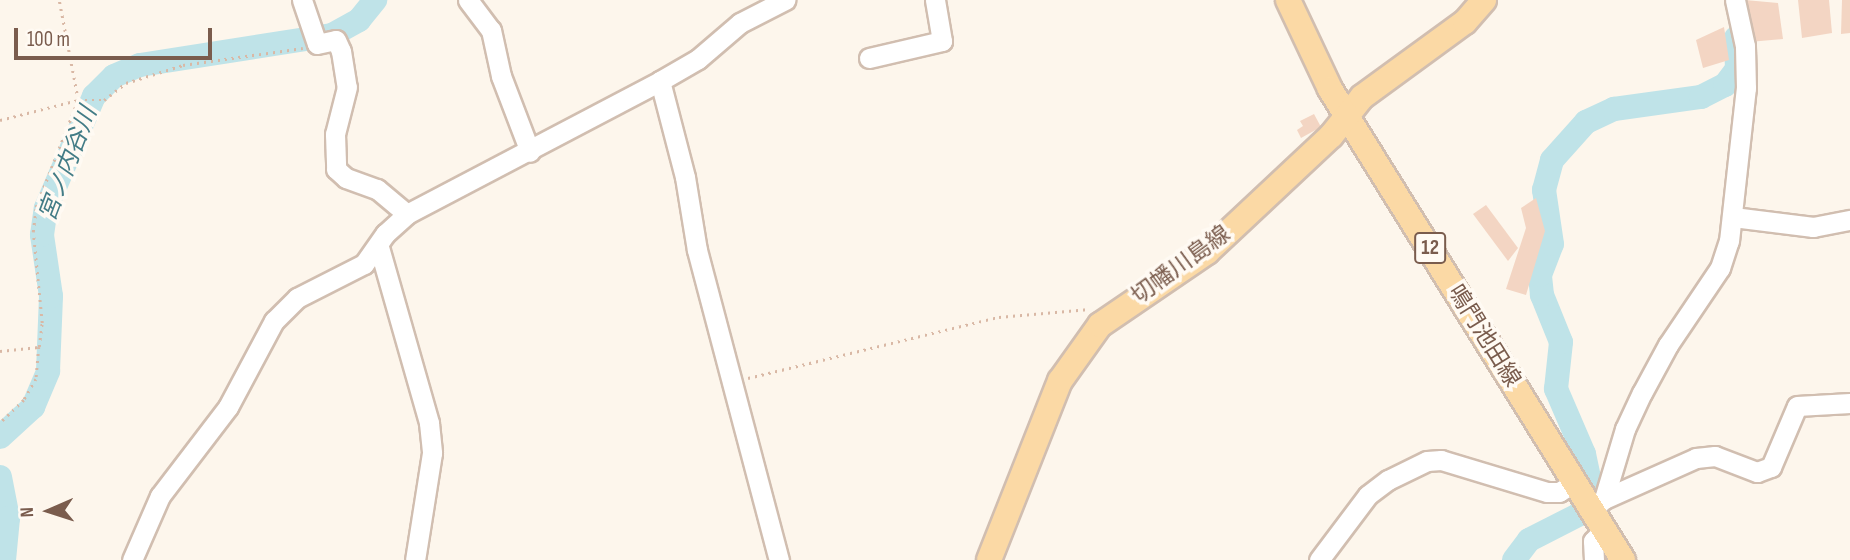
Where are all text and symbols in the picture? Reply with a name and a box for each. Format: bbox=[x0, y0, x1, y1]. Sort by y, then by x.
scale bar bbox=[18, 14, 215, 58]
text: 100 m bbox=[27, 27, 70, 52]
water label: 宮ノ内谷川 bbox=[33, 103, 103, 225]
street label: 切幡川島線 bbox=[1126, 220, 1236, 310]
road number: 12 bbox=[1412, 230, 1448, 266]
street label: 鳴門池田線 bbox=[1442, 280, 1526, 392]
north arrow bbox=[14, 476, 84, 546]
text: N bbox=[16, 506, 39, 518]

